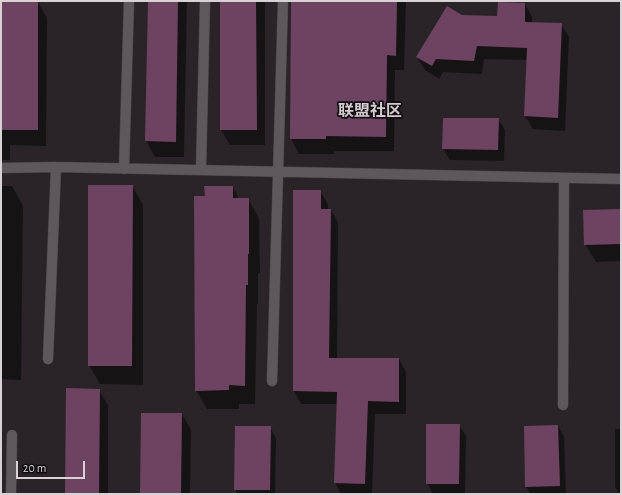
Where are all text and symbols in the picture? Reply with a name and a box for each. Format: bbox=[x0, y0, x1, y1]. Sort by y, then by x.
district label: 联盟社区 bbox=[338, 101, 402, 121]
scale bar bbox=[18, 453, 87, 479]
text: 20 m bbox=[23, 462, 46, 474]

